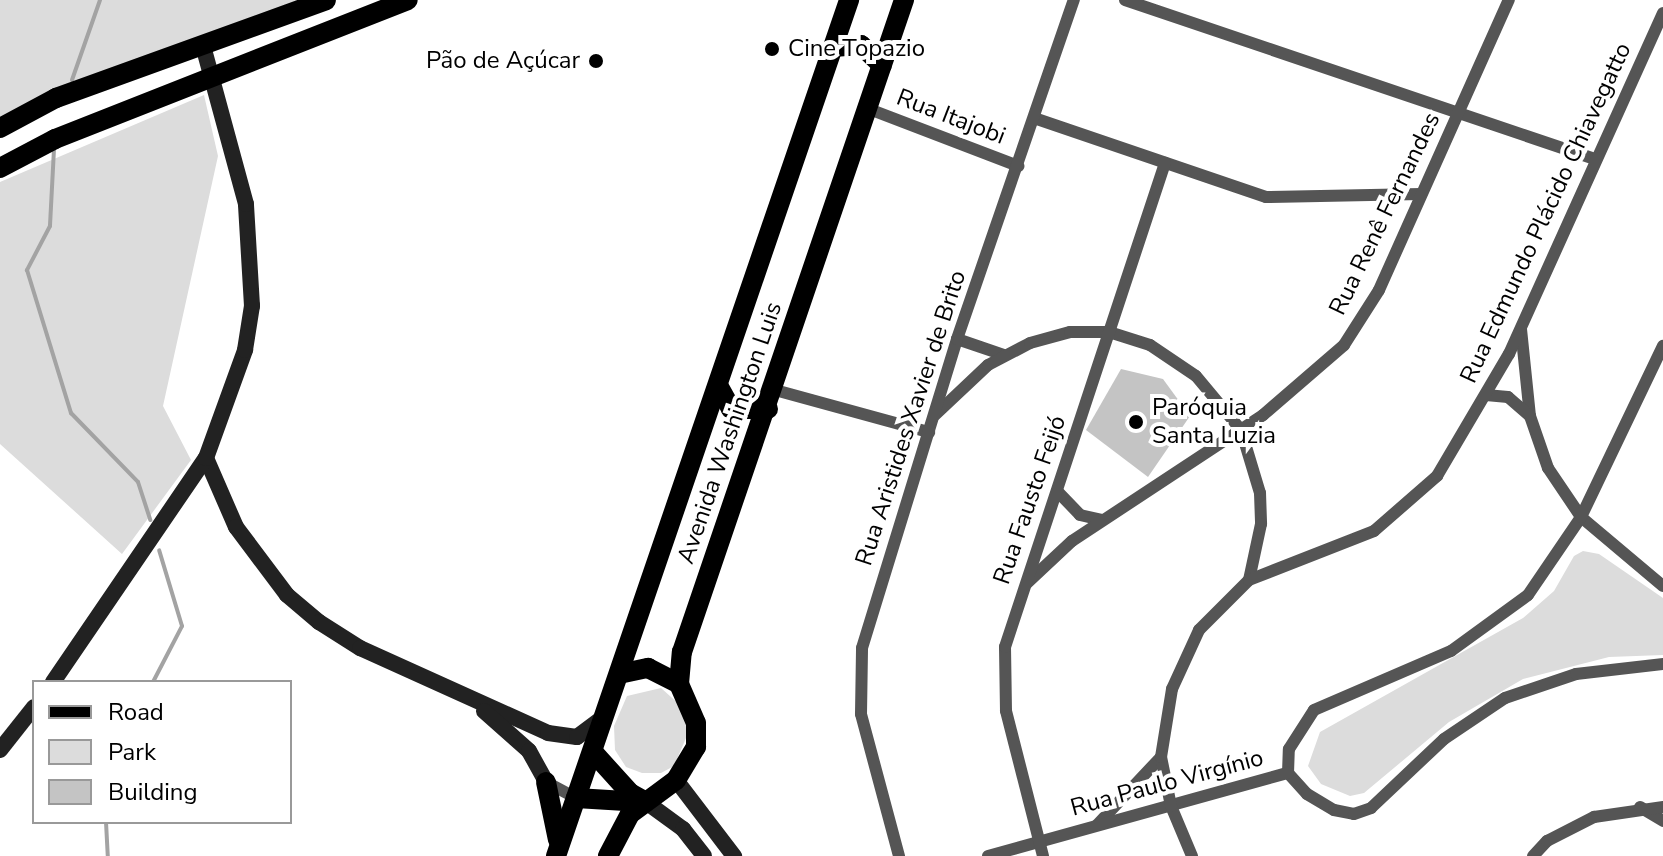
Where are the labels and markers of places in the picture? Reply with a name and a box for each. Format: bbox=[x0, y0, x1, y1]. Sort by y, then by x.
place label: Cine Topazio bbox=[788, 35, 925, 63]
marker: Cine Topazio bbox=[763, 40, 781, 58]
place label: Pão de Açúcar bbox=[426, 47, 580, 75]
marker: Pão de Açúcar bbox=[587, 52, 605, 70]
place label: Paróquia Santa Luzia bbox=[1152, 394, 1276, 450]
marker: Paróquia Santa Luzia bbox=[1127, 413, 1145, 431]

